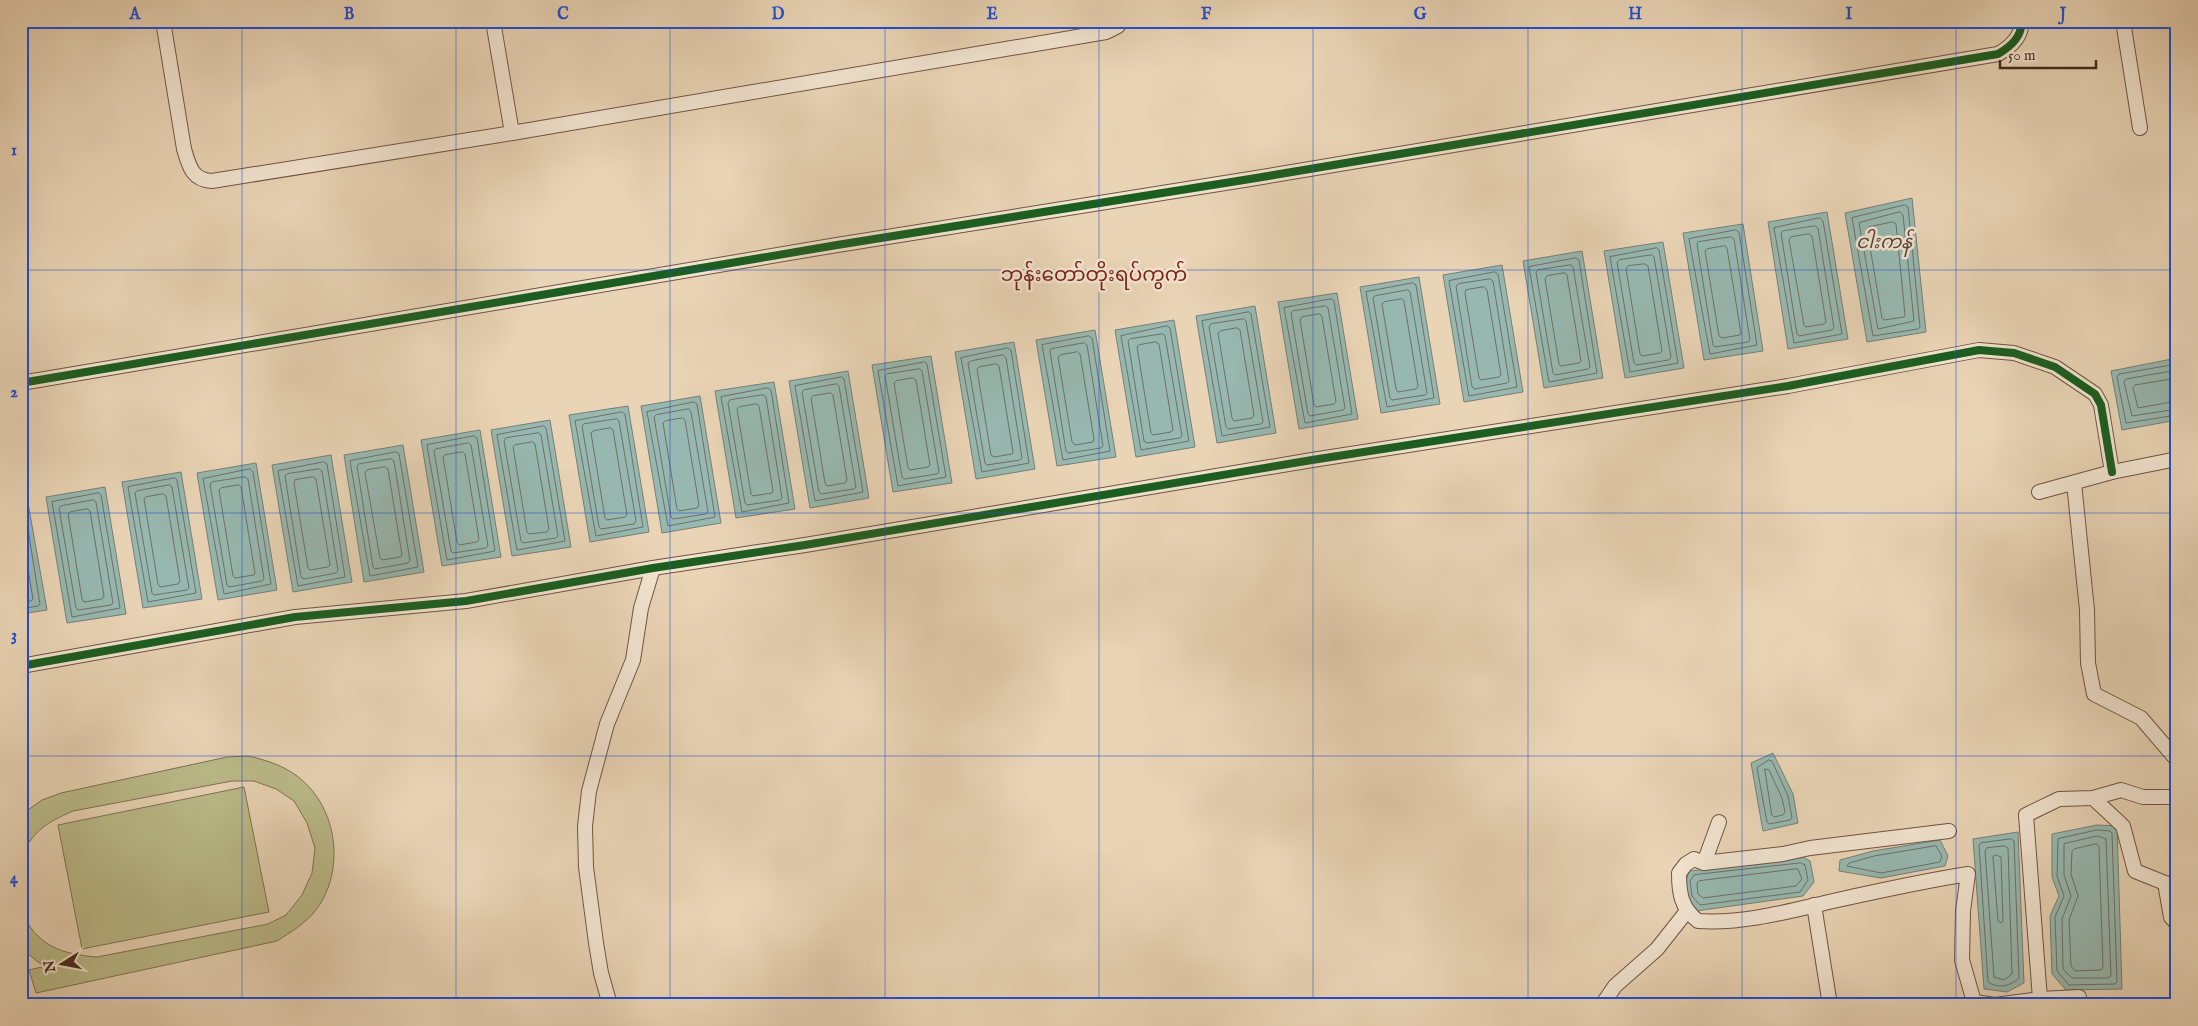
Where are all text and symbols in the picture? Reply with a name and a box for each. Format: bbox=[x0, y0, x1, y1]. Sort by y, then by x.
text: A bbox=[129, 5, 142, 25]
text: B bbox=[344, 5, 355, 25]
text: C bbox=[557, 5, 569, 25]
text: D bbox=[772, 5, 785, 25]
text: E bbox=[986, 5, 998, 25]
text: F bbox=[1201, 5, 1212, 25]
text: G bbox=[1414, 5, 1427, 25]
text: H bbox=[1628, 5, 1642, 25]
text: I bbox=[1846, 5, 1853, 25]
text: J bbox=[2058, 5, 2067, 25]
scale bar bbox=[2000, 38, 2097, 70]
text: 50 m bbox=[2008, 46, 2036, 65]
text: 1 bbox=[11, 141, 17, 161]
water label: ငါးကန် bbox=[1856, 228, 1915, 257]
district label: ဘုန်းတော်တိုးရပ်ကွက် bbox=[1001, 260, 1187, 291]
text: 2 bbox=[10, 383, 18, 403]
text: 3 bbox=[11, 626, 17, 646]
text: 4 bbox=[10, 869, 19, 889]
north arrow bbox=[38, 938, 88, 988]
text: N bbox=[40, 959, 60, 975]

